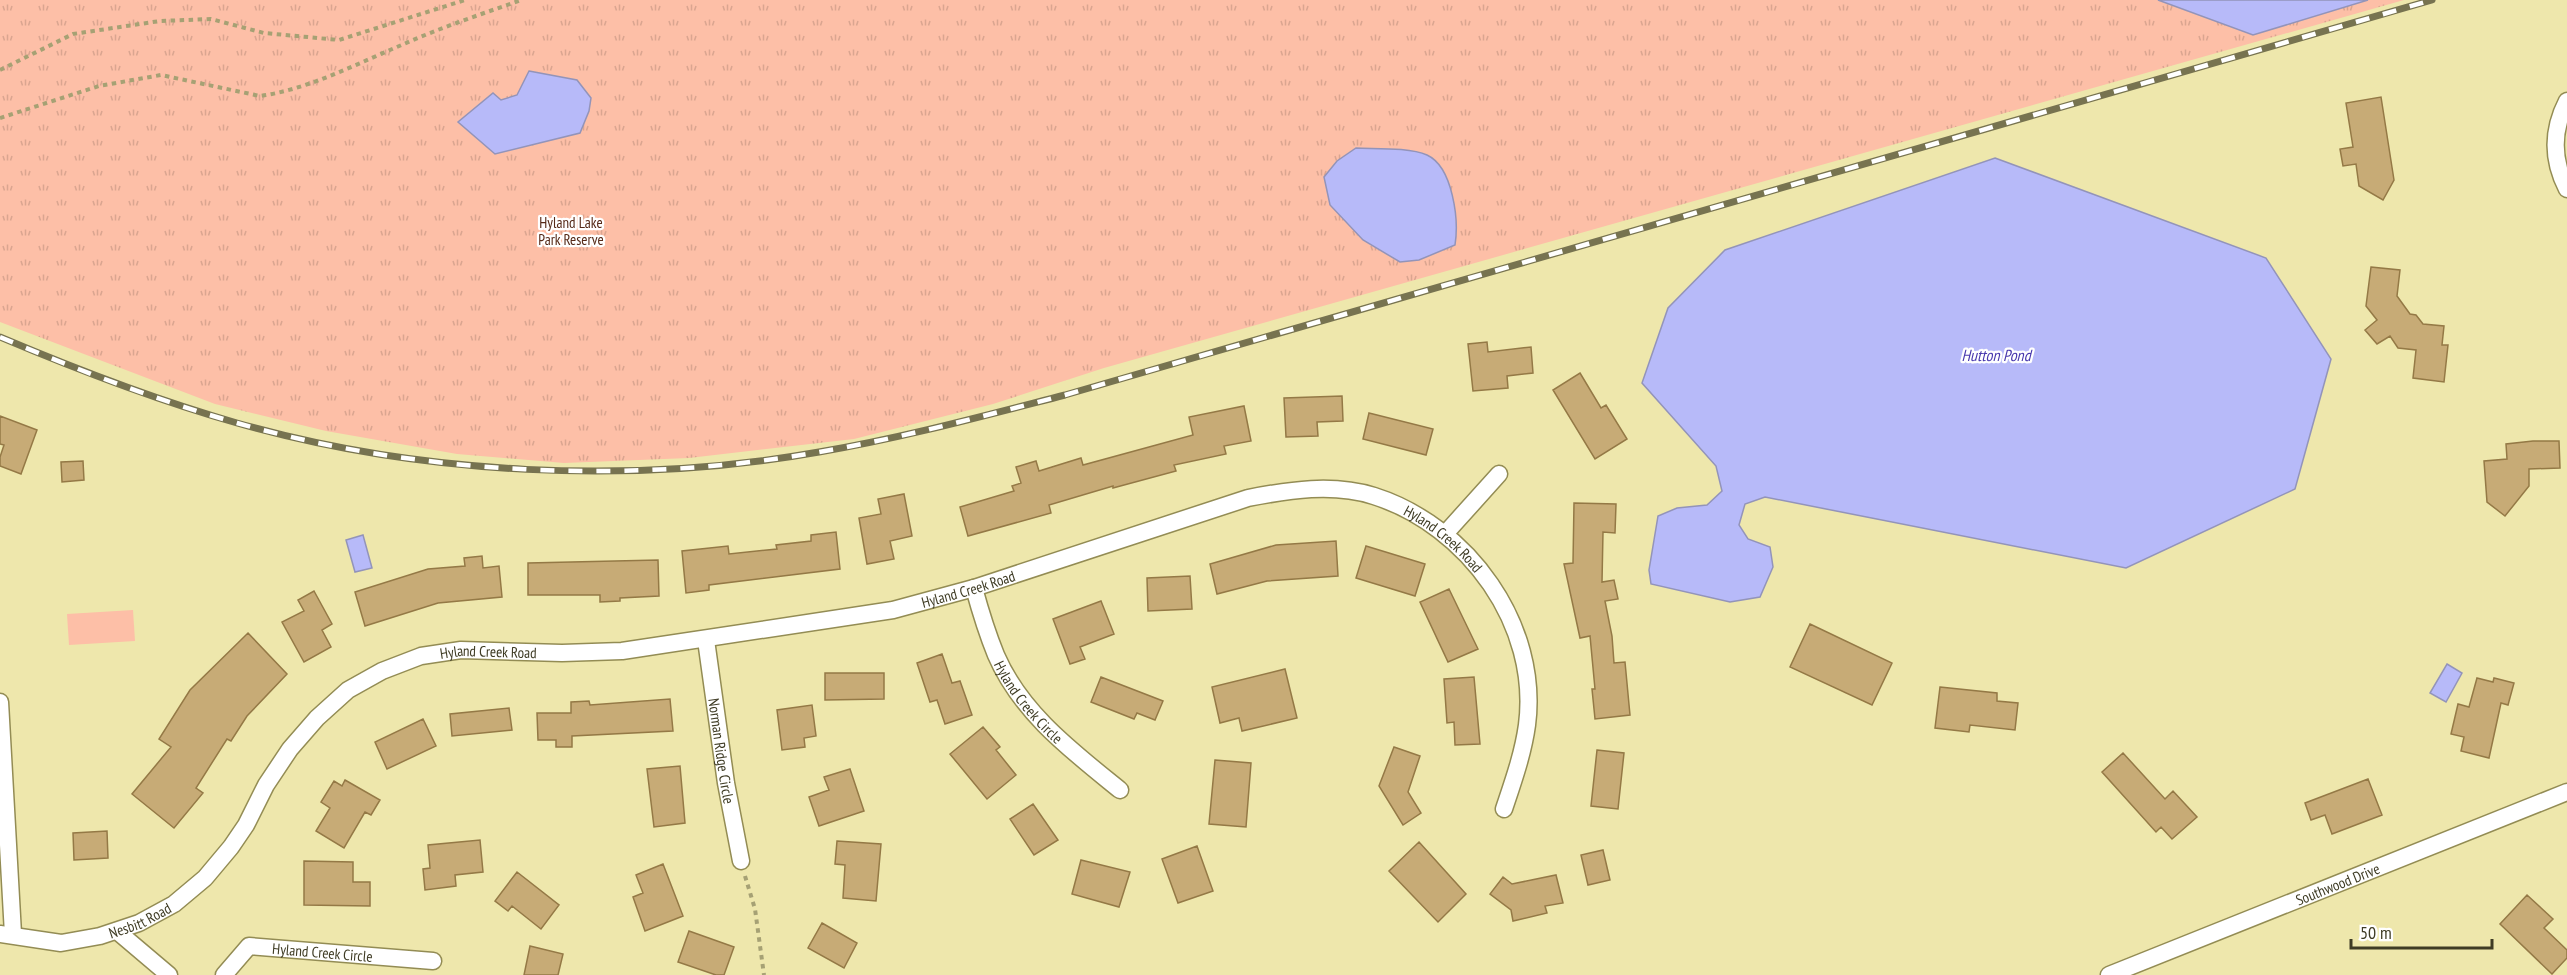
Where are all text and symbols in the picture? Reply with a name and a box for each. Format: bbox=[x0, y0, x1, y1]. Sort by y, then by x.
park label: Hyland Lake Park Reserve bbox=[538, 213, 604, 249]
water label: Hutton Pond bbox=[1961, 345, 2033, 365]
street label: Hyland Creek Road bbox=[1401, 500, 1487, 576]
street label: Hyland Creek Road bbox=[919, 566, 1017, 611]
street label: Hyland Creek Road bbox=[439, 640, 537, 663]
street label: Hyland Creek Circle bbox=[990, 657, 1067, 747]
street label: Norman Ridge Circle bbox=[705, 697, 739, 805]
street label: Southwood Drive bbox=[2293, 858, 2382, 909]
street label: Nesbitt Road bbox=[106, 898, 174, 942]
scale bar bbox=[2351, 912, 2492, 950]
text: 50 m bbox=[2360, 921, 2392, 944]
street label: Hyland Creek Circle bbox=[272, 938, 373, 966]

